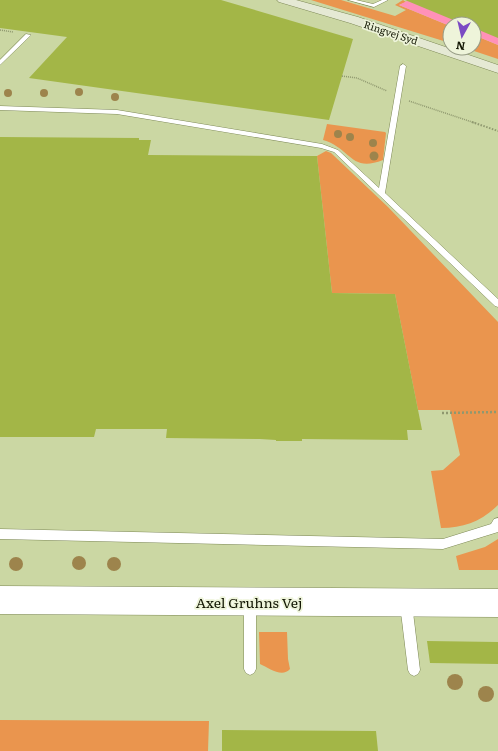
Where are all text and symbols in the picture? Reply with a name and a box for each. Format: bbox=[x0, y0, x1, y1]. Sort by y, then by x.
street label: Ringvej Syd bbox=[362, 16, 420, 48]
north arrow bbox=[442, 16, 482, 56]
text: N bbox=[455, 38, 466, 55]
street label: Axel Gruhns Vej bbox=[196, 592, 302, 612]

